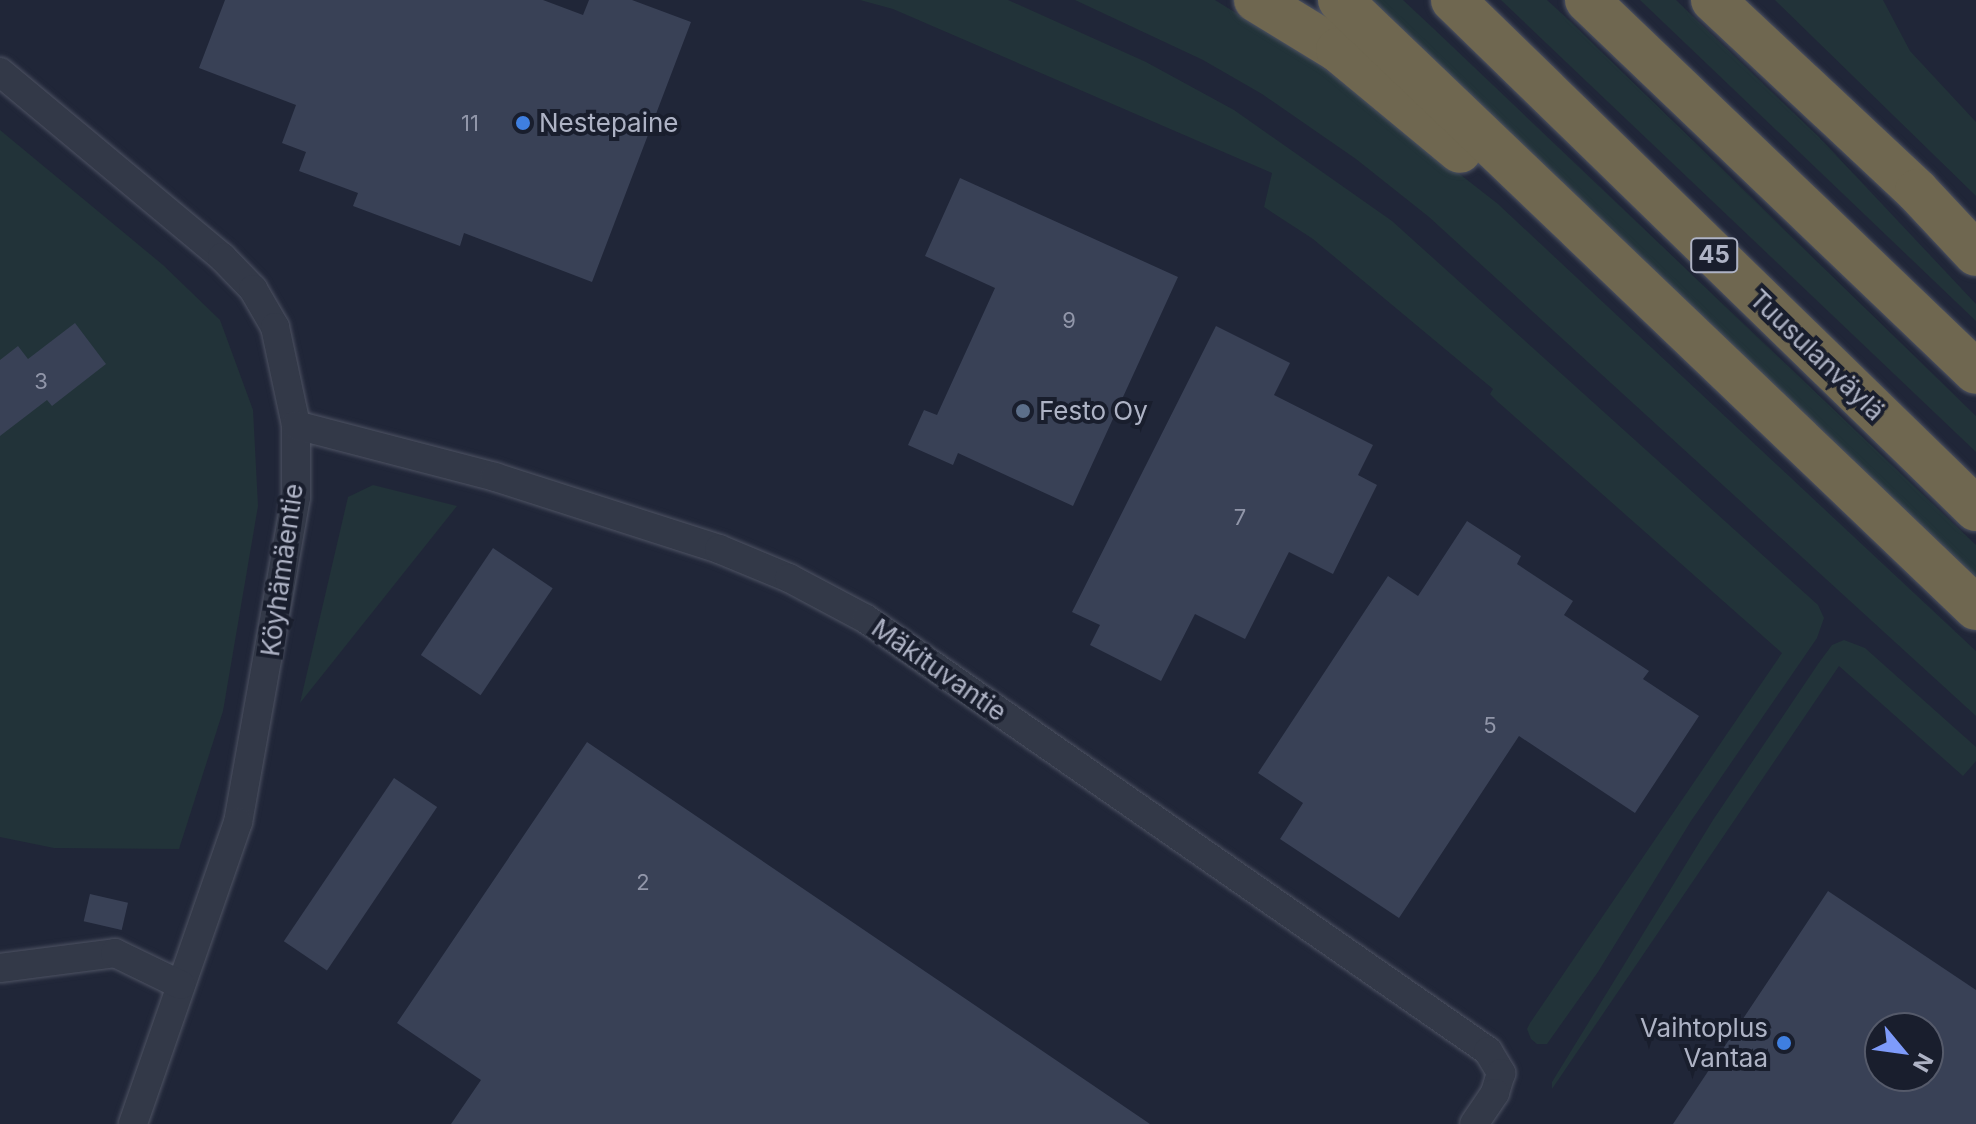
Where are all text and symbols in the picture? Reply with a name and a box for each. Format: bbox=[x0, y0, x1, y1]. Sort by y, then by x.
place label: Nestepaine bbox=[539, 107, 678, 139]
house number: 11 bbox=[461, 111, 479, 137]
marker: Nestepaine bbox=[514, 114, 532, 132]
road number: 45 bbox=[1690, 235, 1738, 275]
street label: Tuusulanväylä bbox=[1743, 283, 1891, 427]
house number: 9 bbox=[1062, 308, 1076, 334]
house number: 3 bbox=[34, 369, 48, 395]
place label: Festo Oy bbox=[1039, 395, 1148, 427]
marker: Festo Oy bbox=[1014, 402, 1032, 420]
street label: Köyhämäentie bbox=[254, 482, 310, 658]
house number: 7 bbox=[1234, 505, 1246, 531]
street label: Mäkituvantie bbox=[866, 612, 1012, 728]
house number: 5 bbox=[1483, 713, 1497, 739]
house number: 2 bbox=[636, 870, 650, 896]
place label: Vaihtoplus Vantaa bbox=[1640, 1012, 1768, 1074]
north arrow bbox=[1864, 1012, 1944, 1092]
marker: Vaihtoplus Vantaa bbox=[1775, 1034, 1793, 1052]
text: N bbox=[1908, 1049, 1939, 1076]

